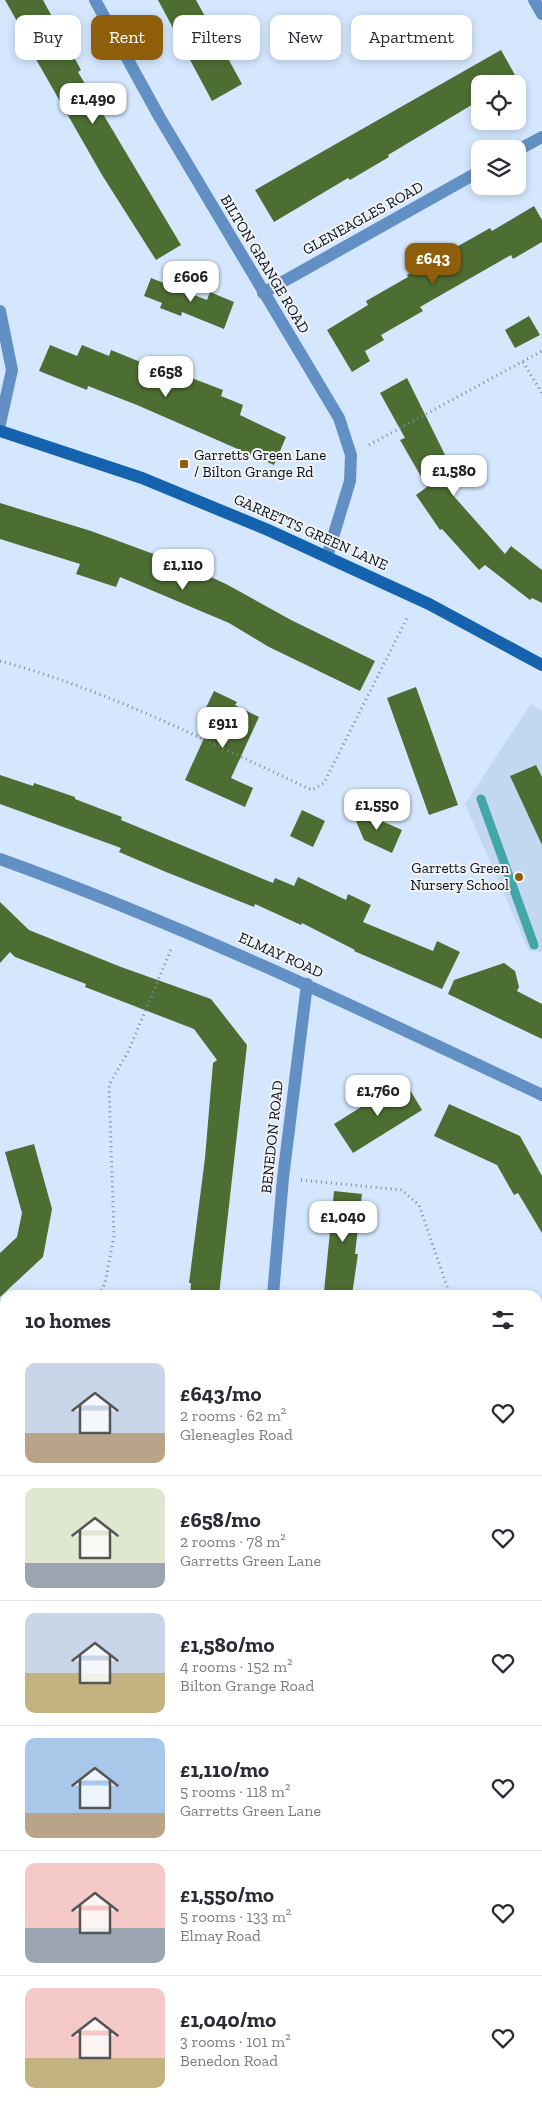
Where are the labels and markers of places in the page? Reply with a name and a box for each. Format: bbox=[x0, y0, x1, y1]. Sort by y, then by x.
pin: £1,490 bbox=[52, 82, 134, 125]
pin: £643 bbox=[403, 242, 463, 285]
pin: £606 bbox=[161, 260, 221, 303]
pin: £658 bbox=[136, 356, 196, 398]
place label: Garretts Green Lane / Bilton Grange Rd bbox=[194, 446, 326, 481]
pin: £1,580 bbox=[413, 454, 495, 497]
marker: Garretts Green Lane / Bilton Grange Rd bbox=[178, 458, 190, 470]
pin: £1,110 bbox=[142, 548, 224, 591]
pin: £911 bbox=[193, 706, 253, 749]
pin: £1,550 bbox=[336, 788, 418, 831]
place label: Garretts Green Nursery School bbox=[410, 859, 509, 894]
marker: Garretts Green Nursery School bbox=[513, 871, 525, 883]
pin: £1,760 bbox=[337, 1074, 419, 1117]
pin: £1,040 bbox=[302, 1200, 384, 1243]

